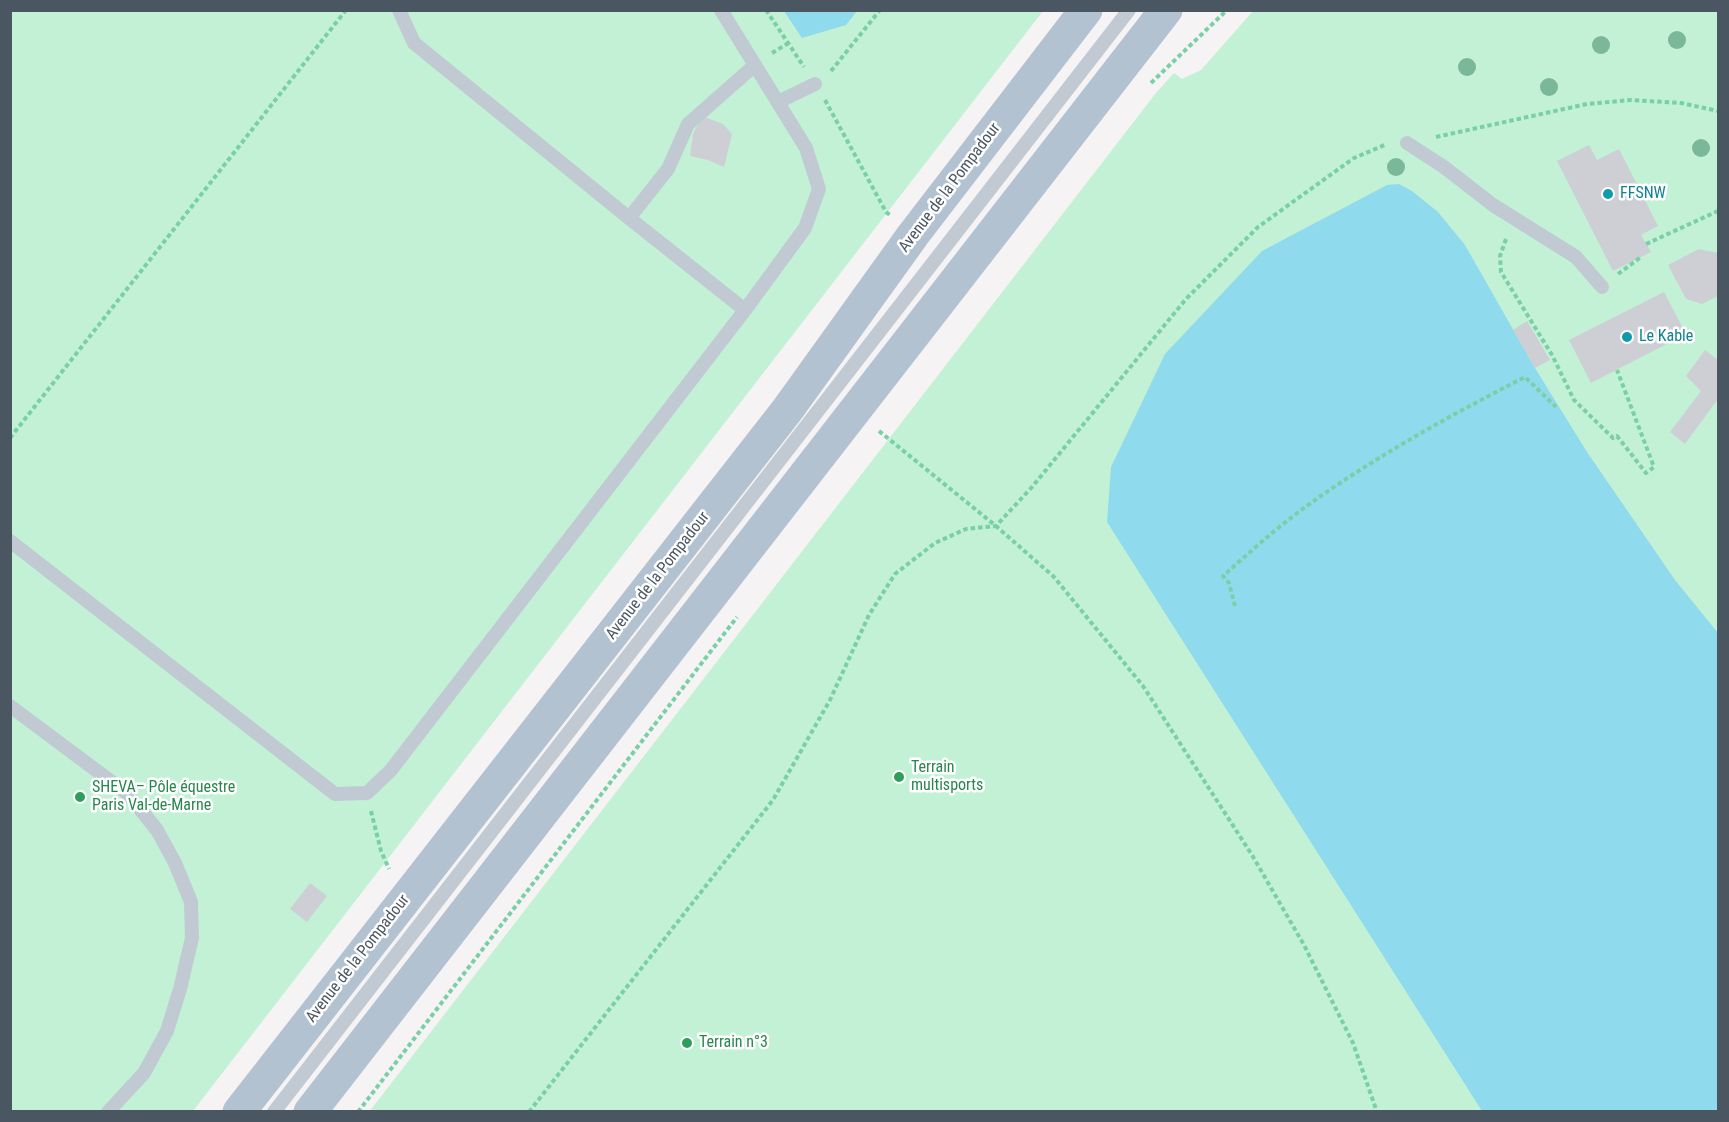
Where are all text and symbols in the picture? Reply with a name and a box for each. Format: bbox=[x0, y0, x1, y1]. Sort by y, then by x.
street label: Avenue de la Pompadour bbox=[895, 120, 1005, 256]
place label: FFSNW bbox=[1620, 184, 1666, 204]
marker: FFSNW bbox=[1601, 187, 1615, 201]
place label: Le Kable bbox=[1639, 327, 1693, 347]
marker: Le Kable bbox=[1620, 330, 1634, 344]
street label: Avenue de la Pompadour bbox=[602, 508, 714, 644]
place label: Terrain multisports bbox=[911, 758, 983, 796]
marker: Terrain multisports bbox=[892, 770, 906, 784]
place label: SHEVA– Pôle équestre Paris Val-de-Marne bbox=[92, 778, 235, 816]
marker: SHEVA– Pôle équestre Paris Val-de-Marne bbox=[73, 790, 87, 804]
street label: Avenue de la Pompadour bbox=[302, 891, 414, 1027]
place label: Terrain n°3 bbox=[699, 1033, 768, 1053]
marker: Terrain n°3 bbox=[680, 1036, 694, 1050]

